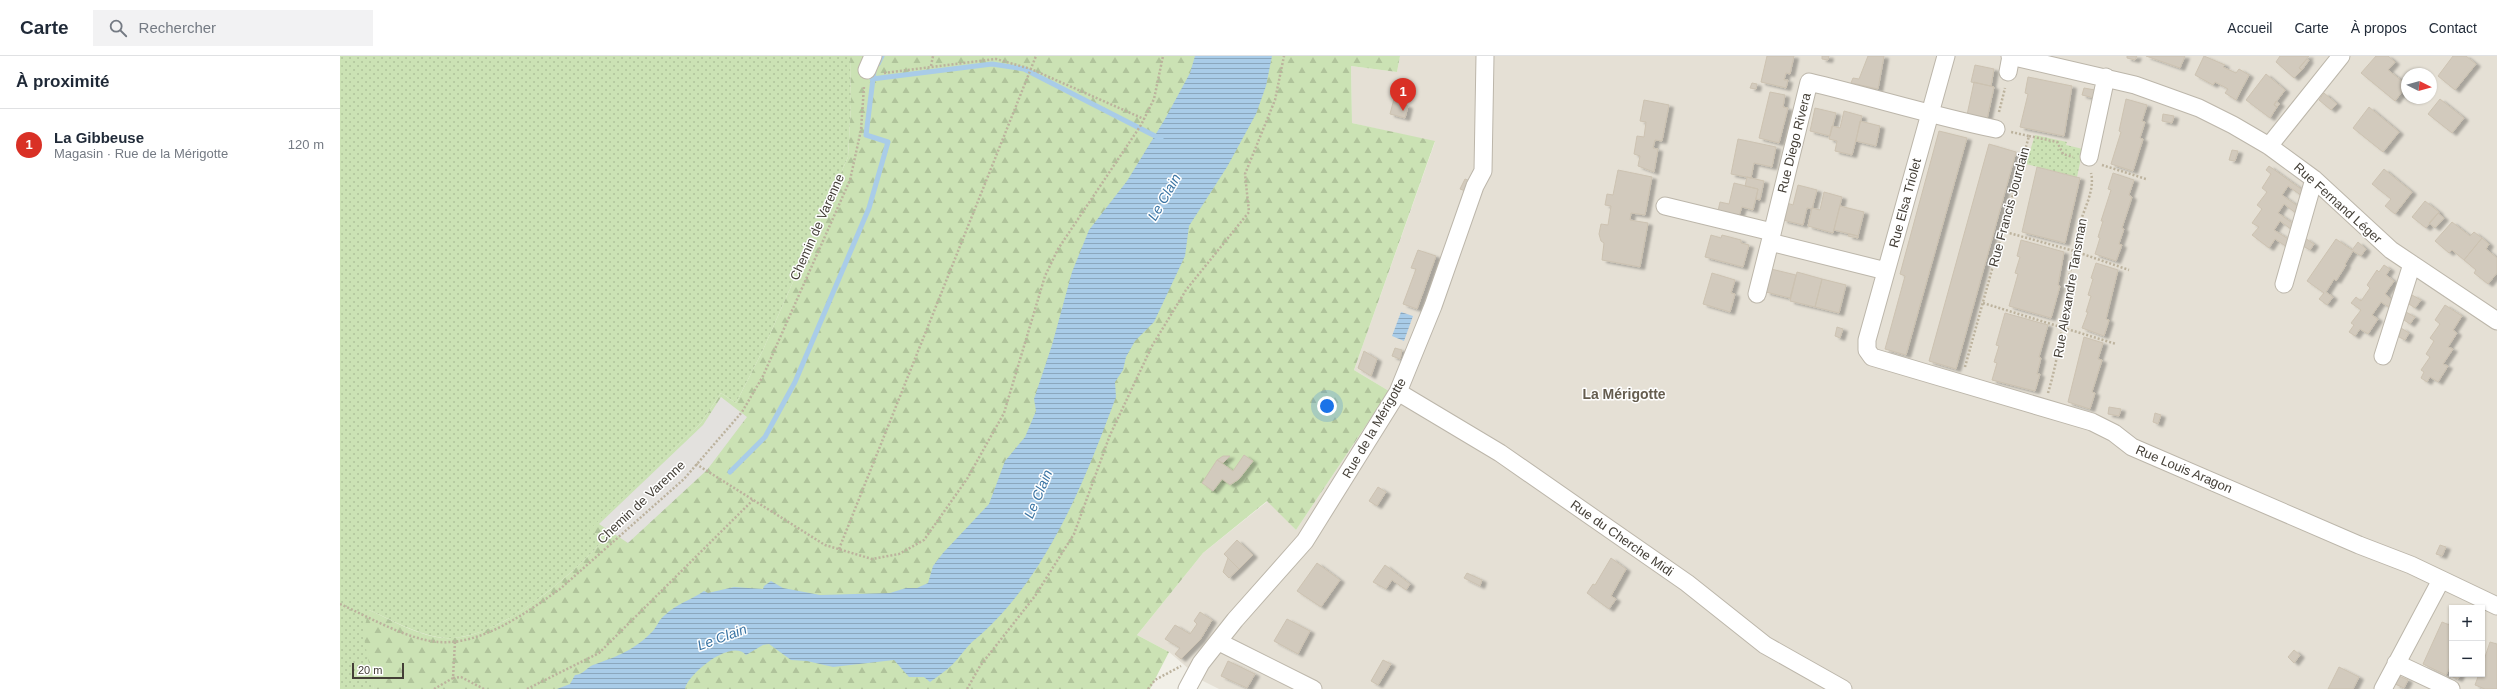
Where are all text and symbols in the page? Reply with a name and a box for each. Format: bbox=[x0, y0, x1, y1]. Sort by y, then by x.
search box bbox=[93, 10, 373, 46]
text: Carte bbox=[20, 17, 69, 38]
icon: search bbox=[107, 17, 129, 39]
text: Rechercher bbox=[139, 19, 216, 36]
text: Accueil bbox=[2227, 20, 2272, 36]
text: Carte bbox=[2294, 20, 2329, 36]
text: À propos bbox=[2351, 20, 2407, 36]
text: Contact bbox=[2429, 20, 2477, 36]
north arrow bbox=[2401, 68, 2437, 104]
text: À proximité bbox=[16, 72, 110, 91]
pin: 1 bbox=[1390, 78, 1416, 111]
street label: Rue Diego Rivera bbox=[1774, 91, 1814, 195]
text: La Gibbeuse bbox=[54, 129, 144, 146]
text: 1 bbox=[25, 137, 33, 152]
text: 120 m bbox=[288, 137, 324, 152]
street label: Rue Francis Jourdain bbox=[1986, 145, 2032, 269]
text: Magasin · Rue de la Mérigotte bbox=[54, 146, 228, 161]
street label: Rue Elsa Triolet bbox=[1886, 156, 1924, 249]
street label: Rue Fernand Léger bbox=[2291, 160, 2385, 247]
water label: Le Clain bbox=[1144, 171, 1184, 223]
street label: Chemin de Varenne bbox=[787, 172, 847, 282]
street label: Rue Alexandre Tansman bbox=[2050, 217, 2090, 359]
street label: Rue de la Mérigotte bbox=[1339, 375, 1409, 481]
district label: La Mérigotte bbox=[1582, 386, 1666, 402]
your location bbox=[1317, 396, 1337, 416]
street label: Rue Louis Aragon bbox=[2133, 442, 2235, 496]
street label: Chemin de Varenne bbox=[594, 457, 688, 547]
water label: Le Clain bbox=[1021, 467, 1055, 521]
street label: Rue du Cherche Midi bbox=[1568, 497, 1676, 579]
map controls bbox=[2449, 605, 2485, 677]
button: + bbox=[2449, 605, 2485, 641]
water label: Le Clain bbox=[695, 621, 749, 653]
button: − bbox=[2449, 641, 2485, 677]
scale bar bbox=[352, 661, 404, 680]
text: 20 m bbox=[358, 664, 382, 676]

